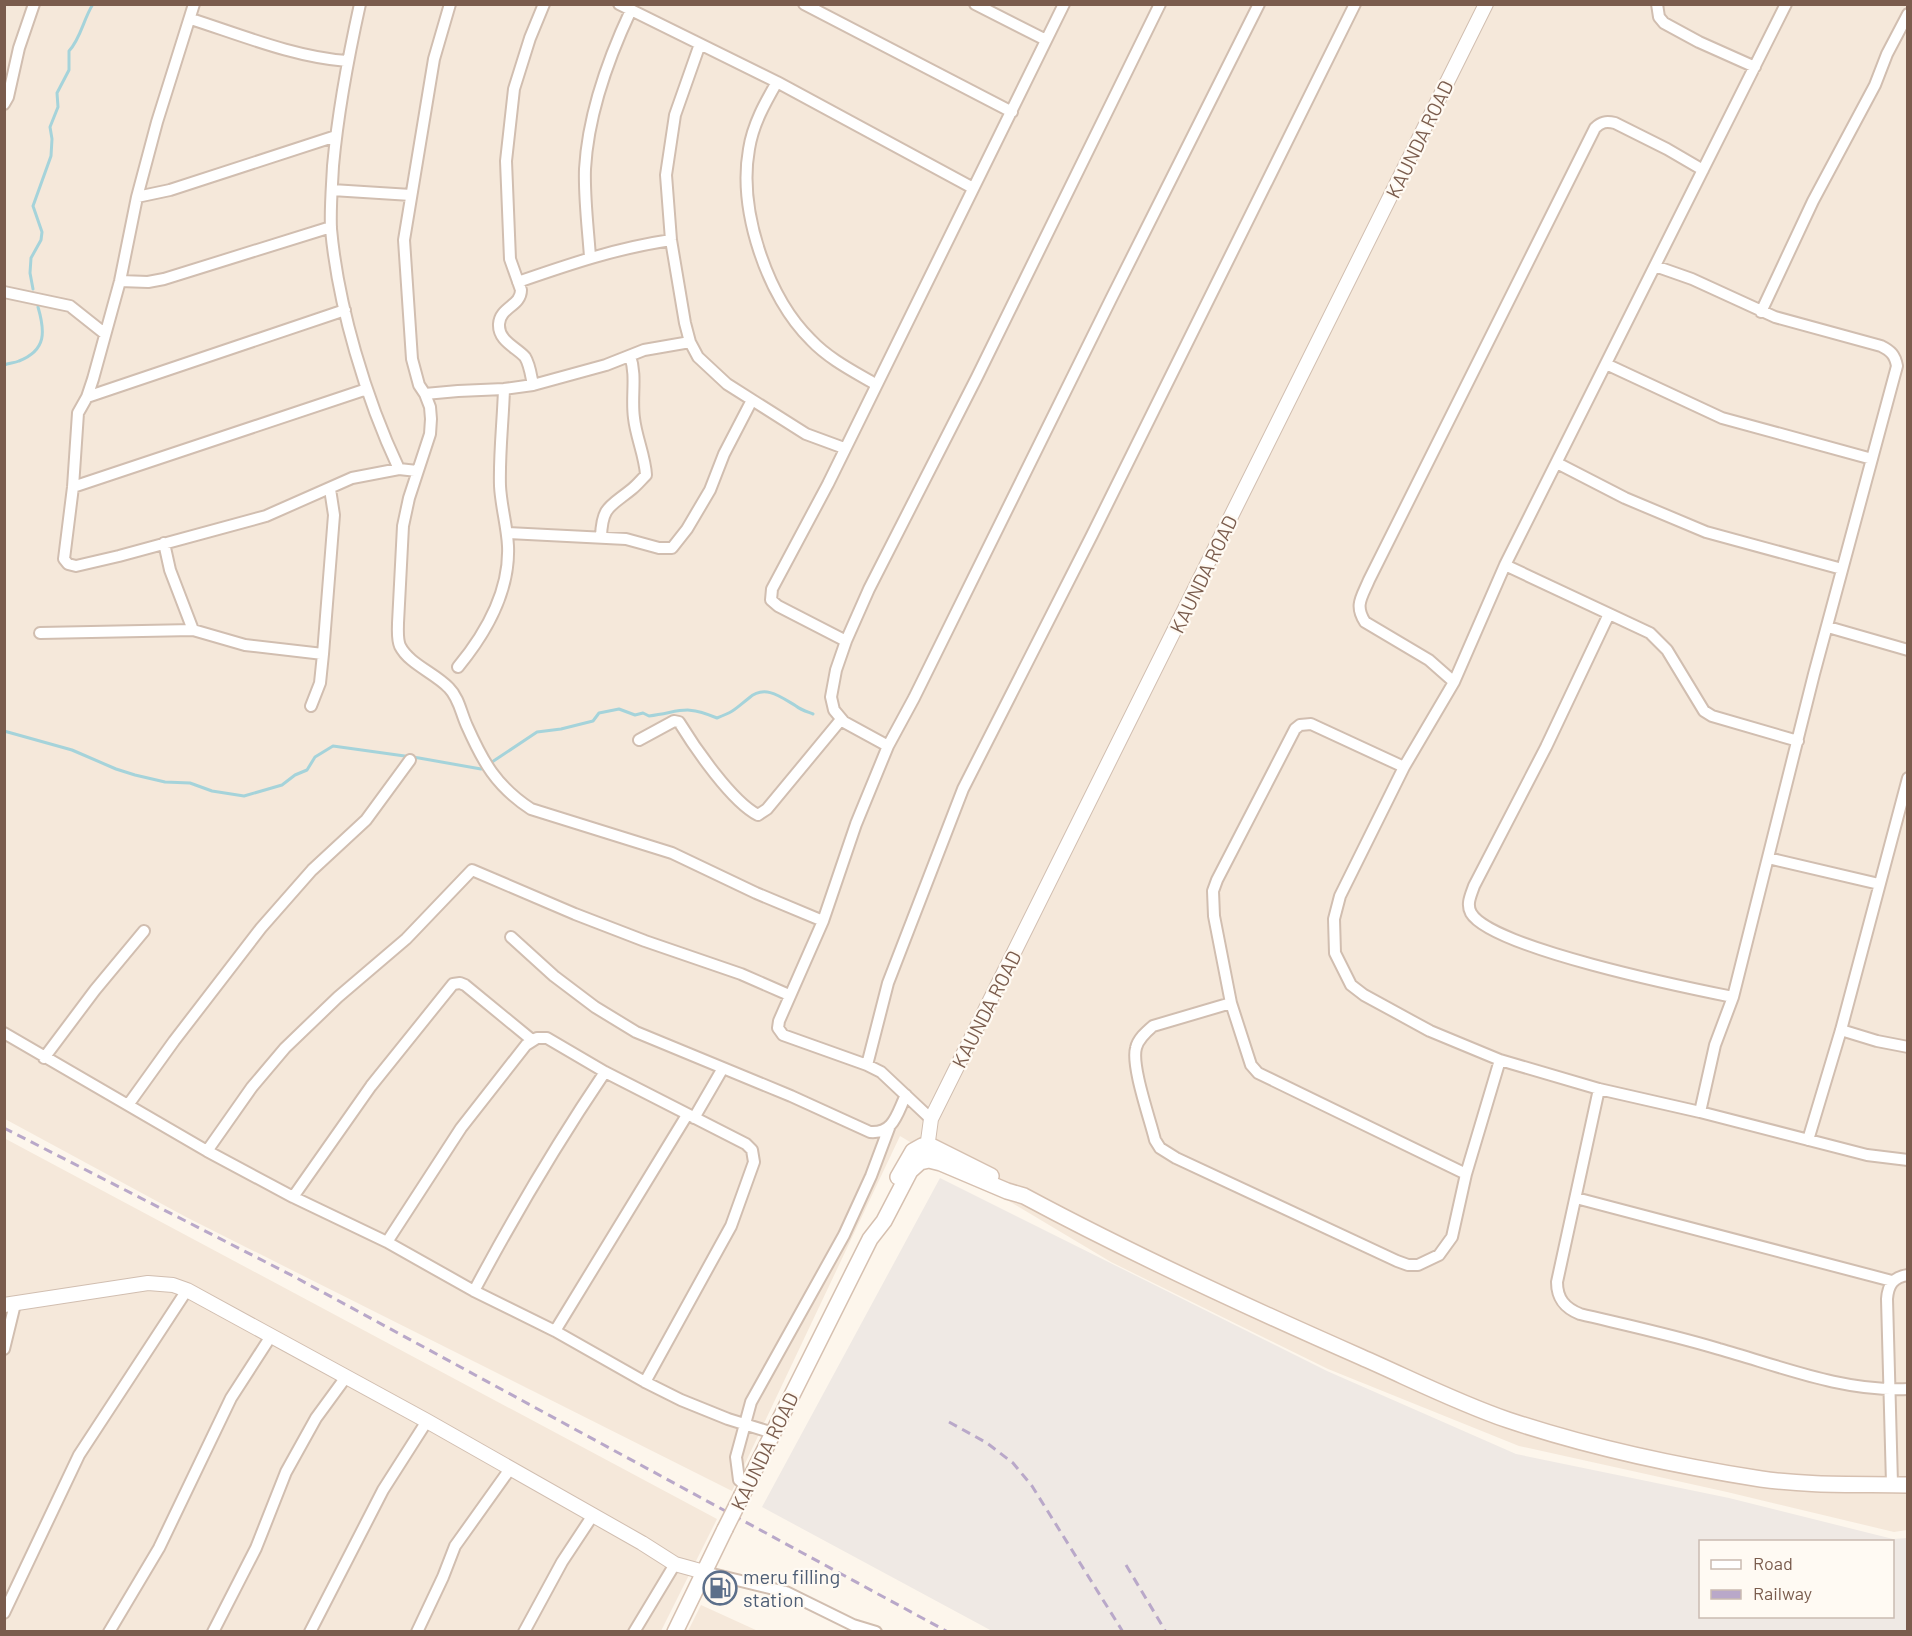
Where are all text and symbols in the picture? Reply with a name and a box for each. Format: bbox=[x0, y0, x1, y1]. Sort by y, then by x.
street label: KAUNDA ROAD bbox=[1380, 76, 1458, 202]
street label: KAUNDA ROAD bbox=[1164, 511, 1242, 637]
street label: KAUNDA ROAD bbox=[946, 946, 1026, 1072]
street label: KAUNDA ROAD bbox=[725, 1388, 803, 1514]
legend bbox=[1699, 1540, 1894, 1618]
text: Road bbox=[1753, 1552, 1793, 1574]
place label: meru filling station bbox=[743, 1564, 840, 1611]
fuel station icon: meru filling station bbox=[702, 1570, 738, 1606]
text: Railway bbox=[1753, 1582, 1812, 1604]

